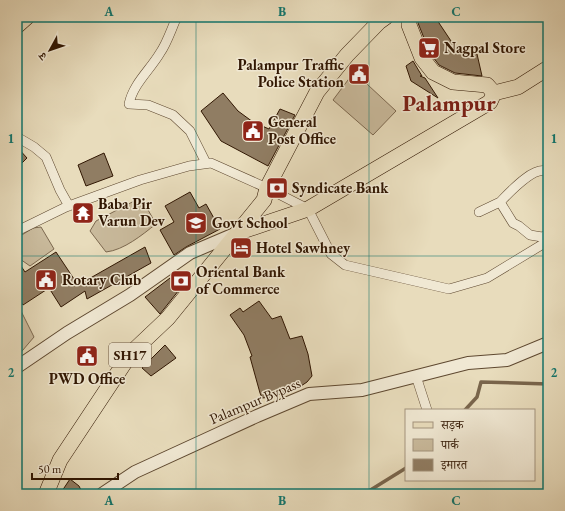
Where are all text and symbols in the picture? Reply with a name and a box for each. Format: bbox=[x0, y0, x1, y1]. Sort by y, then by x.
text: A bbox=[103, 3, 114, 20]
text: B bbox=[278, 3, 286, 20]
text: C bbox=[451, 3, 461, 20]
north arrow bbox=[30, 30, 70, 70]
supermarket icon: Nagpal Store bbox=[416, 35, 442, 61]
place label: Nagpal Store bbox=[444, 38, 525, 57]
text: उ bbox=[34, 49, 50, 64]
place label: Palampur Traffic Police Station bbox=[238, 55, 345, 91]
public building icon: Palampur Traffic Police Station bbox=[346, 61, 372, 87]
district label: Palampur bbox=[402, 88, 496, 118]
place label: General Post Office bbox=[268, 112, 336, 148]
public building icon: General Post Office bbox=[240, 118, 266, 144]
text: 1 bbox=[8, 130, 15, 147]
text: 1 bbox=[551, 130, 558, 147]
bank icon: Syndicate Bank bbox=[264, 175, 290, 201]
place label: Syndicate Bank bbox=[292, 178, 389, 197]
place label: Baba Pir Varun Dev bbox=[98, 194, 166, 230]
temple icon: Baba Pir Varun Dev bbox=[70, 200, 96, 226]
school or university icon: Govt School bbox=[183, 210, 209, 236]
place label: Govt School bbox=[212, 213, 288, 232]
hotel icon: Hotel Sawhney bbox=[228, 235, 254, 261]
place label: Hotel Sawhney bbox=[256, 238, 351, 257]
place label: Oriental Bank of Commerce bbox=[196, 262, 286, 298]
public building icon: Rotary Club bbox=[33, 267, 59, 293]
bank icon: Oriental Bank of Commerce bbox=[168, 268, 194, 294]
place label: Rotary Club bbox=[62, 270, 141, 289]
public building icon: PWD Office bbox=[74, 343, 100, 369]
road number: SH17 bbox=[109, 343, 151, 367]
text: 2 bbox=[8, 364, 15, 381]
text: 2 bbox=[551, 364, 558, 381]
place label: PWD Office bbox=[49, 369, 125, 388]
street label: Palampur Bypass bbox=[206, 373, 303, 428]
legend bbox=[405, 409, 535, 481]
text: सड़क bbox=[440, 417, 465, 433]
text: पार्क bbox=[440, 437, 460, 453]
scale bar bbox=[32, 455, 118, 481]
text: इमारत bbox=[440, 457, 468, 473]
text: 50 m bbox=[38, 461, 62, 477]
text: A bbox=[103, 492, 114, 509]
text: B bbox=[278, 492, 286, 509]
text: C bbox=[451, 492, 461, 509]

